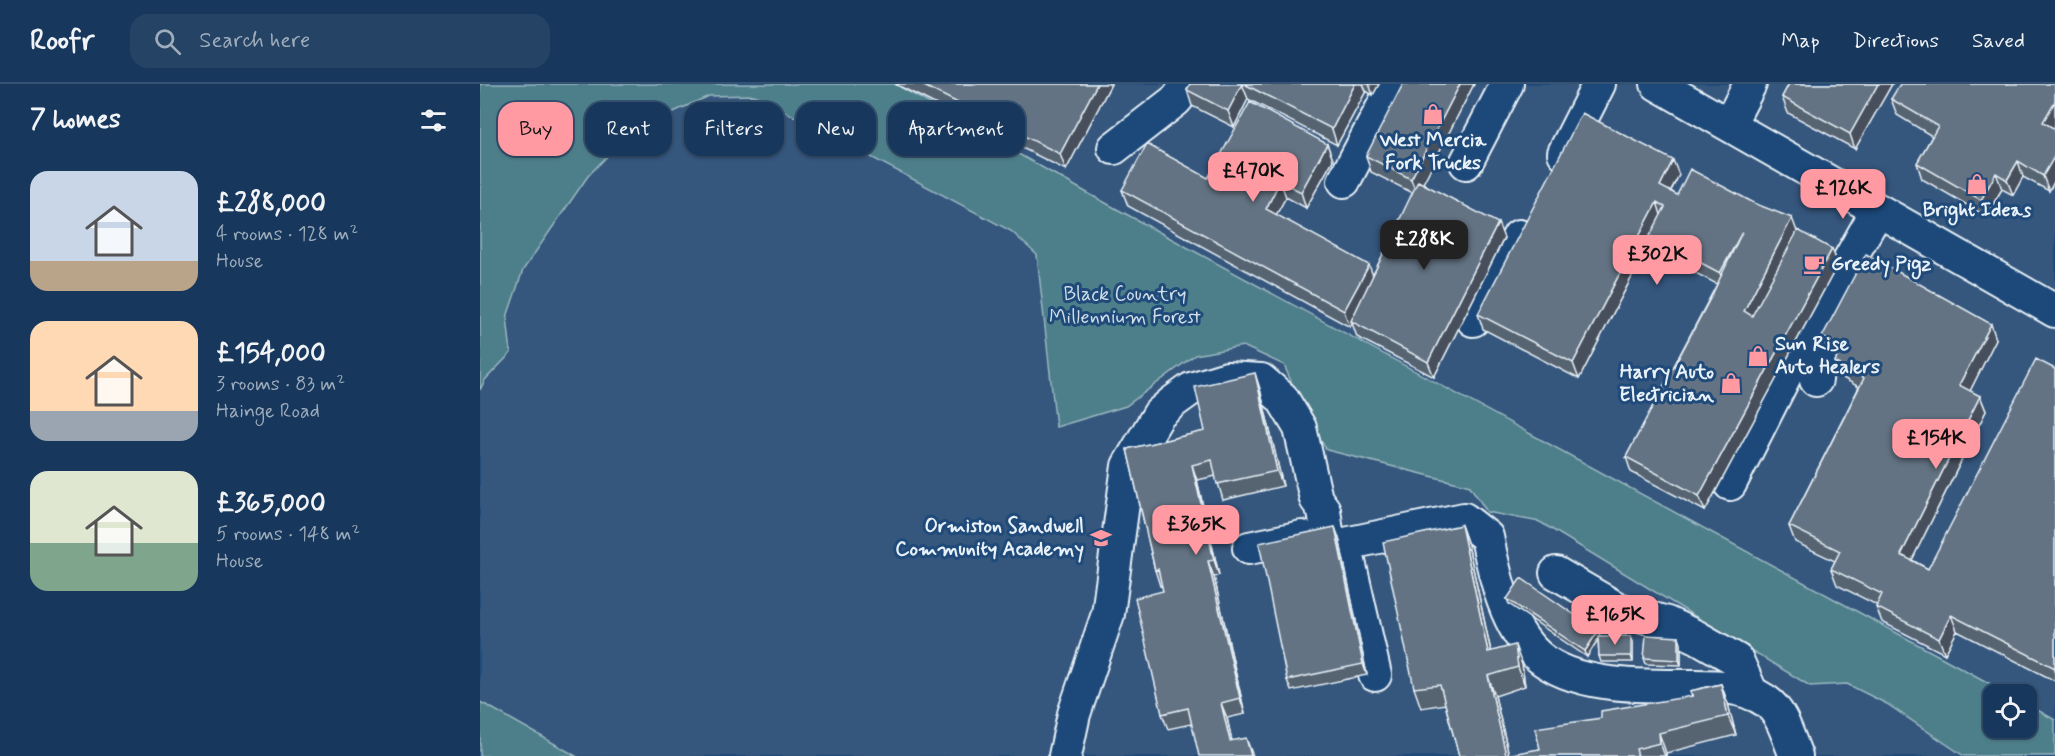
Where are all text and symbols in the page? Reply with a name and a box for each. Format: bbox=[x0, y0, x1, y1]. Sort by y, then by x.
search box bbox=[130, 14, 550, 68]
text: Roofr bbox=[30, 23, 94, 60]
icon: search bbox=[151, 25, 184, 58]
text: Search here bbox=[199, 27, 310, 55]
text: Map bbox=[1781, 27, 1820, 55]
text: Directions bbox=[1853, 27, 1939, 55]
text: Saved bbox=[1972, 27, 2025, 55]
chip: Buy bbox=[498, 102, 573, 156]
chip: Rent bbox=[585, 102, 672, 156]
chip: Filters bbox=[684, 102, 784, 156]
chip: New bbox=[796, 102, 876, 156]
chip: Apartment bbox=[888, 102, 1025, 156]
shop icon: West Mercia Fork Trucks bbox=[1421, 102, 1445, 126]
text: 7 homes bbox=[30, 103, 121, 137]
icon: filters bbox=[417, 104, 450, 137]
place label: West Mercia Fork Trucks bbox=[1379, 127, 1487, 177]
pin: £470K bbox=[1211, 152, 1295, 203]
text: £470K bbox=[1222, 158, 1284, 185]
pin: £126K bbox=[1801, 169, 1885, 220]
shop icon: Bright Ideas bbox=[1965, 172, 1989, 196]
text: £126K bbox=[1814, 175, 1872, 202]
text: £288,000 bbox=[216, 187, 326, 221]
icon: home bbox=[78, 195, 150, 267]
place label: Bright Ideas bbox=[1923, 197, 2032, 226]
pin: £288K bbox=[1382, 220, 1466, 271]
text: 4 rooms · 128 m² bbox=[216, 221, 358, 248]
text: £288K bbox=[1394, 226, 1454, 253]
pin: £302K bbox=[1615, 235, 1699, 286]
text: £302K bbox=[1627, 241, 1687, 268]
text: House bbox=[216, 248, 263, 275]
place label: Greedy Pigz bbox=[1831, 251, 1932, 280]
cafe icon: Greedy Pigz bbox=[1802, 252, 1826, 276]
park label: Black Country Millennium Forest bbox=[1049, 281, 1201, 331]
place label: Sun Rise Auto Healers bbox=[1775, 331, 1880, 381]
text: £154,000 bbox=[216, 337, 326, 371]
shop icon: Sun Rise Auto Healers bbox=[1746, 344, 1770, 368]
icon: home bbox=[78, 345, 150, 417]
place label: Harry Auto Electrician bbox=[1619, 359, 1714, 409]
text: 3 rooms · 83 m² bbox=[216, 371, 345, 398]
shop icon: Harry Auto Electrician bbox=[1719, 371, 1743, 395]
text: Hainge Road bbox=[216, 398, 320, 425]
pin: £154K bbox=[1894, 419, 1978, 470]
text: £154K bbox=[1906, 425, 1966, 452]
text: £365,000 bbox=[216, 487, 326, 521]
icon: home bbox=[78, 495, 150, 567]
pin: £365K bbox=[1154, 505, 1238, 556]
text: £365K bbox=[1166, 511, 1226, 538]
place label: Ormiston Sandwell Community Academy bbox=[895, 513, 1084, 563]
text: 5 rooms · 148 m² bbox=[216, 521, 360, 548]
school or university icon: Ormiston Sandwell Community Academy bbox=[1089, 526, 1113, 550]
text: House bbox=[216, 548, 263, 575]
pin: £165K bbox=[1573, 595, 1657, 646]
text: £165K bbox=[1585, 601, 1645, 628]
map controls bbox=[1983, 684, 2037, 738]
button: locate bbox=[1983, 684, 2037, 738]

